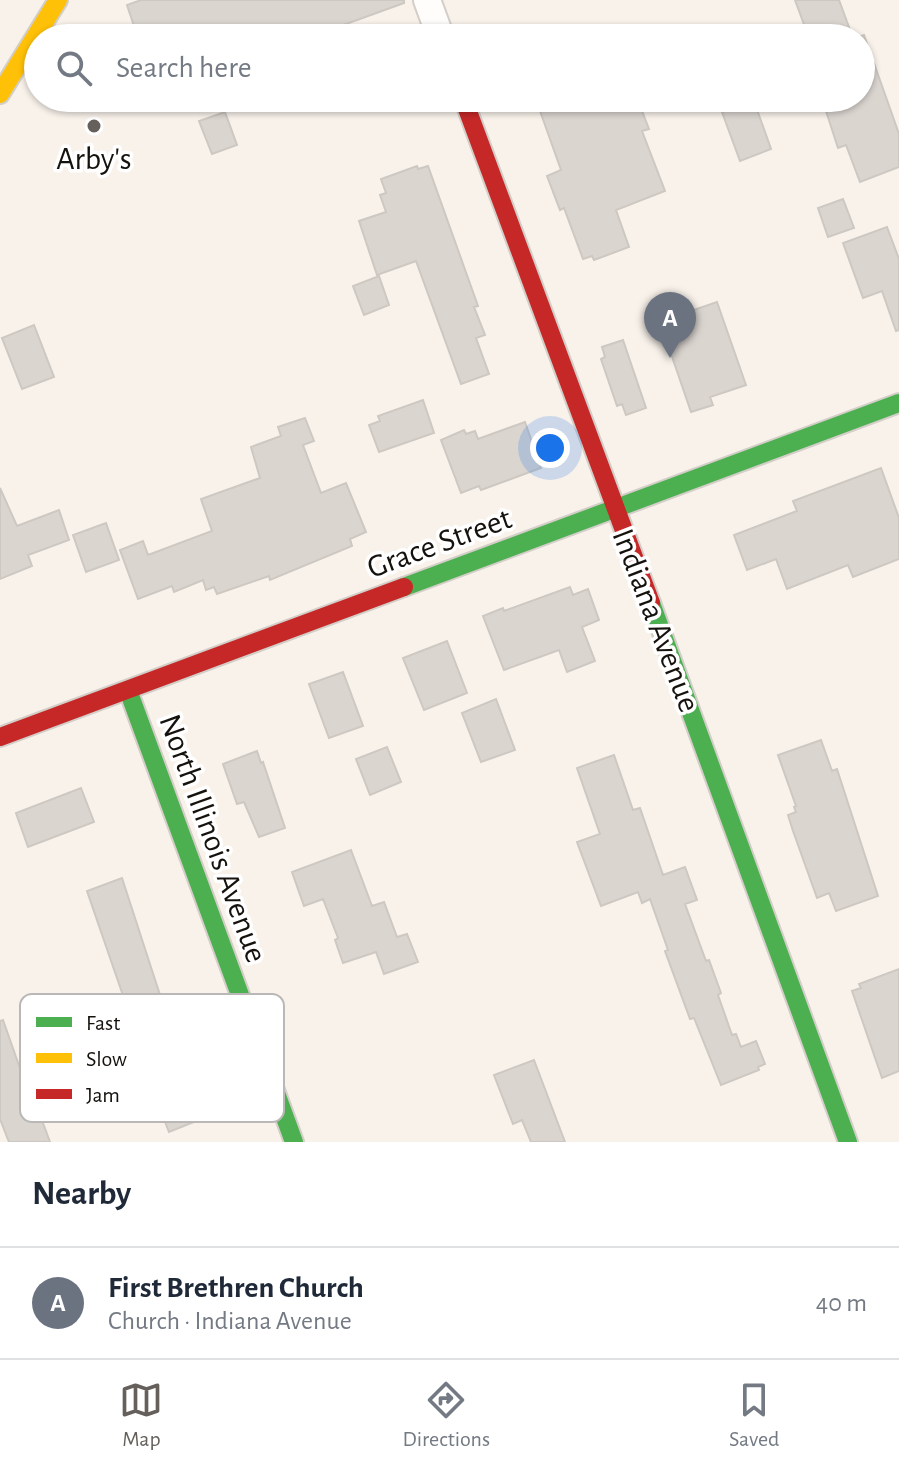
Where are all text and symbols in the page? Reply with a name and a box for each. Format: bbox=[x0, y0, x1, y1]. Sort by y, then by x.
search box bbox=[24, 24, 875, 112]
icon: search bbox=[52, 46, 96, 90]
text: Search here bbox=[116, 53, 252, 83]
marker: Arby's bbox=[85, 117, 103, 135]
place label: Arby's bbox=[56, 143, 132, 175]
pin: A bbox=[644, 292, 696, 358]
your location bbox=[530, 428, 570, 468]
street label: Grace Street bbox=[363, 502, 516, 584]
street label: Indiana Avenue bbox=[606, 524, 706, 716]
street label: North Illinois Avenue bbox=[153, 710, 273, 967]
legend bbox=[20, 994, 284, 1122]
text: Fast bbox=[86, 1012, 120, 1034]
text: Slow bbox=[86, 1048, 127, 1070]
text: Jam bbox=[86, 1084, 120, 1106]
text: Nearby bbox=[32, 1177, 131, 1211]
text: First Brethren Church bbox=[108, 1273, 364, 1303]
text: A bbox=[50, 1290, 66, 1316]
text: 40 m bbox=[816, 1290, 867, 1316]
text: Church · Indiana Avenue bbox=[108, 1308, 352, 1334]
tab: Map bbox=[119, 1378, 163, 1452]
tab: Directions bbox=[402, 1378, 490, 1452]
tab: Saved bbox=[729, 1378, 779, 1452]

